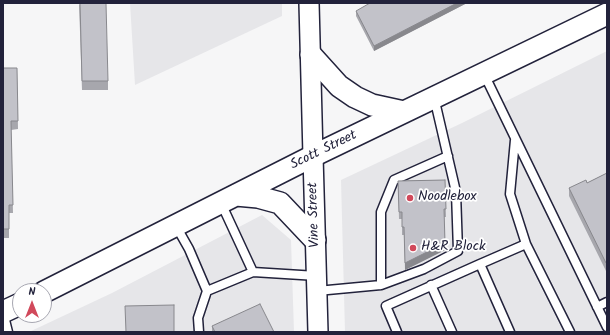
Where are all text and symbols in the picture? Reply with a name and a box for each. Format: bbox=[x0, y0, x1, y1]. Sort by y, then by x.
street label: Scott Street bbox=[288, 128, 360, 174]
street label: Vine Street bbox=[305, 182, 325, 248]
place label: Noodlebox bbox=[418, 190, 477, 206]
marker: Noodlebox bbox=[405, 193, 415, 203]
place label: H&R Block bbox=[421, 240, 486, 256]
marker: H&R Block bbox=[408, 243, 418, 253]
north arrow bbox=[12, 283, 52, 323]
text: N bbox=[29, 283, 35, 301]

